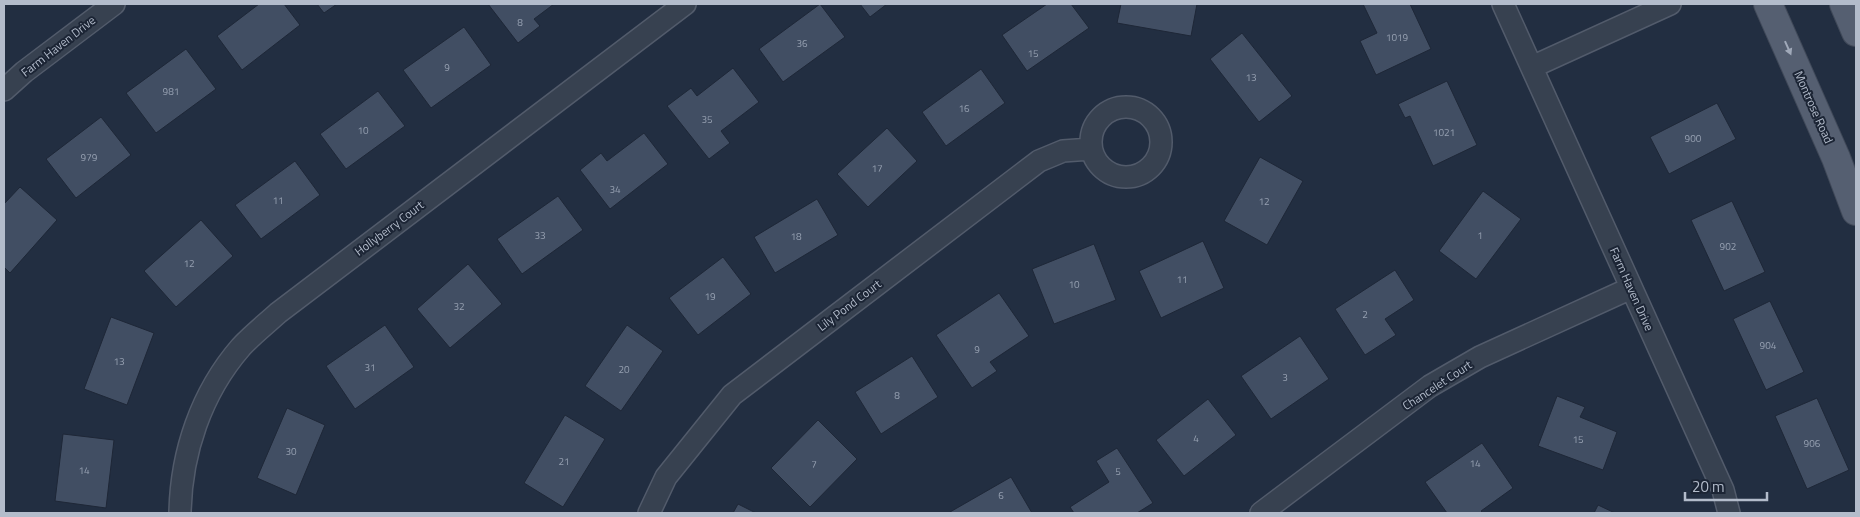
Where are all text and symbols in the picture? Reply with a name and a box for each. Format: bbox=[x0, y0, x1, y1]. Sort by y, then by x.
street label: Farm Haven Drive bbox=[17, 11, 99, 81]
house number: 8 bbox=[517, 15, 523, 30]
house number: 1019 bbox=[1386, 30, 1409, 45]
house number: 36 bbox=[796, 36, 808, 51]
one-way arrow bbox=[1784, 41, 1792, 55]
house number: 15 bbox=[1027, 46, 1039, 61]
house number: 9 bbox=[444, 60, 450, 75]
street label: Montrose Road bbox=[1790, 68, 1838, 146]
house number: 13 bbox=[1245, 70, 1257, 85]
house number: 981 bbox=[163, 84, 179, 99]
house number: 16 bbox=[958, 101, 970, 116]
house number: 35 bbox=[701, 112, 713, 127]
house number: 10 bbox=[357, 123, 369, 138]
house number: 1021 bbox=[1433, 125, 1455, 140]
house number: 900 bbox=[1685, 131, 1702, 146]
house number: 979 bbox=[81, 150, 98, 165]
house number: 17 bbox=[871, 161, 883, 176]
house number: 34 bbox=[609, 182, 621, 197]
house number: 11 bbox=[272, 193, 284, 208]
house number: 12 bbox=[1258, 194, 1270, 209]
street label: Hollyberry Court bbox=[350, 195, 428, 260]
house number: 33 bbox=[534, 228, 546, 243]
house number: 1 bbox=[1477, 228, 1483, 243]
house number: 18 bbox=[790, 229, 802, 244]
house number: 902 bbox=[1720, 239, 1736, 254]
street label: Farm Haven Drive bbox=[1605, 244, 1659, 334]
house number: 12 bbox=[183, 256, 195, 271]
house number: 11 bbox=[1176, 272, 1188, 287]
street label: Lily Pond Court bbox=[813, 274, 886, 335]
house number: 10 bbox=[1068, 277, 1080, 292]
house number: 19 bbox=[704, 289, 716, 304]
house number: 32 bbox=[453, 299, 465, 314]
house number: 2 bbox=[1362, 307, 1368, 322]
house number: 904 bbox=[1760, 338, 1777, 353]
house number: 9 bbox=[974, 342, 980, 357]
house number: 13 bbox=[113, 354, 125, 369]
street label: Chancelet Court bbox=[1398, 355, 1476, 415]
house number: 31 bbox=[364, 360, 376, 375]
house number: 20 bbox=[618, 362, 630, 377]
house number: 3 bbox=[1282, 370, 1288, 385]
house number: 8 bbox=[894, 388, 900, 403]
house number: 4 bbox=[1193, 431, 1199, 446]
house number: 15 bbox=[1572, 432, 1584, 447]
house number: 906 bbox=[1804, 436, 1821, 451]
house number: 30 bbox=[285, 444, 297, 459]
house number: 21 bbox=[558, 454, 570, 469]
house number: 14 bbox=[1469, 456, 1481, 471]
house number: 7 bbox=[811, 457, 817, 472]
house number: 14 bbox=[78, 463, 90, 478]
house number: 5 bbox=[1115, 464, 1121, 479]
scale bar bbox=[1685, 470, 1768, 502]
text: 20 m bbox=[1692, 475, 1725, 498]
house number: 6 bbox=[998, 488, 1004, 503]

